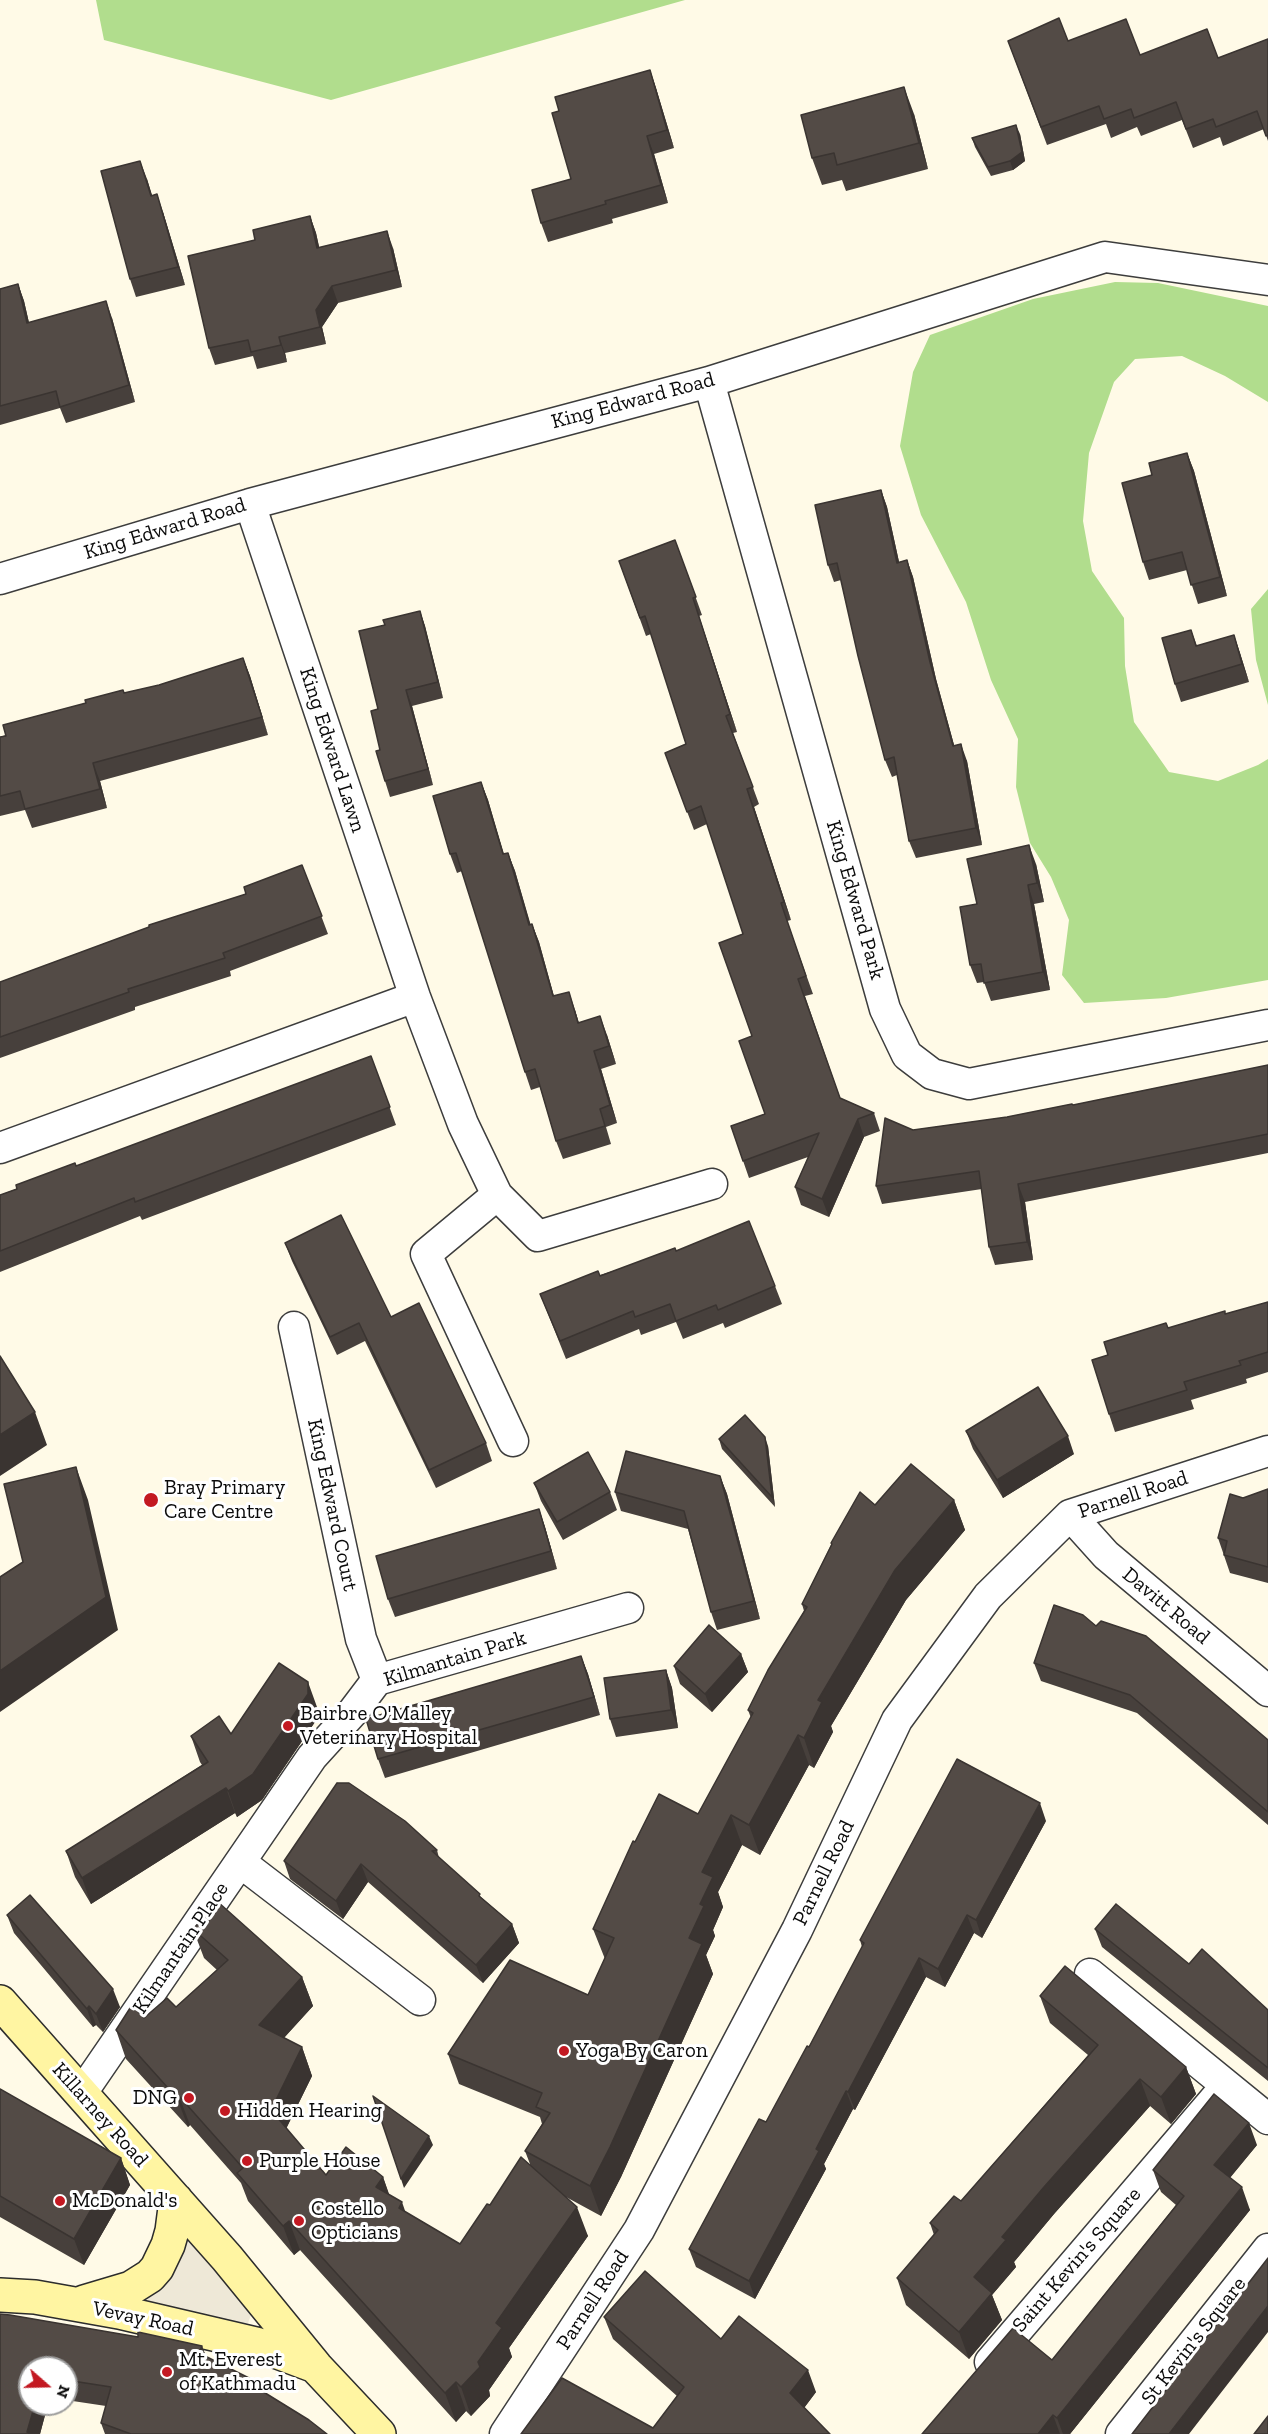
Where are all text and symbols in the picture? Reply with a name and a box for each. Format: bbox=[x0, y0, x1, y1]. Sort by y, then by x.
street label: King Edward Road bbox=[549, 367, 717, 435]
street label: King Edward Road bbox=[81, 492, 249, 566]
street label: King Edward Lawn bbox=[293, 664, 371, 836]
street label: King Edward Park bbox=[820, 818, 890, 982]
street label: King Edward Court bbox=[301, 1417, 363, 1593]
street label: Parnell Road bbox=[1075, 1465, 1191, 1525]
place label: Bray Primary Care Centre bbox=[164, 1475, 285, 1525]
marker: Bray Primary Care Centre bbox=[142, 1491, 160, 1509]
street label: Davitt Road bbox=[1117, 1562, 1215, 1650]
street label: Kilmantain Park bbox=[381, 1625, 529, 1693]
place label: Bairbre O'Malley Veterinary Hospital bbox=[300, 1701, 477, 1751]
marker: Bairbre O'Malley Veterinary Hospital bbox=[281, 1719, 295, 1733]
street label: Parnell Road bbox=[788, 1816, 860, 1930]
street label: Kilmantain Place bbox=[128, 1877, 234, 2019]
place label: Yoga By Caron bbox=[576, 2038, 708, 2064]
marker: Yoga By Caron bbox=[557, 2044, 571, 2058]
street label: Killarney Road bbox=[47, 2058, 153, 2172]
place label: DNG bbox=[133, 2085, 177, 2111]
marker: DNG bbox=[182, 2091, 196, 2105]
place label: Hidden Hearing bbox=[237, 2098, 382, 2124]
marker: Hidden Hearing bbox=[218, 2104, 232, 2118]
place label: Purple House bbox=[259, 2148, 380, 2174]
marker: Purple House bbox=[240, 2154, 254, 2168]
street label: Saint Kevin's Square bbox=[1007, 2182, 1147, 2338]
place label: McDonald's bbox=[72, 2188, 177, 2214]
marker: McDonald's bbox=[53, 2194, 67, 2208]
place label: Costello Opticians bbox=[311, 2196, 398, 2246]
marker: Costello Opticians bbox=[292, 2214, 306, 2228]
street label: Parnell Road bbox=[551, 2245, 635, 2355]
street label: St Kevin's Square bbox=[1136, 2272, 1252, 2410]
street label: Vevay Road bbox=[90, 2296, 196, 2342]
place label: Mt. Everest of Kathmadu bbox=[179, 2347, 296, 2397]
north arrow bbox=[18, 2356, 78, 2416]
marker: Mt. Everest of Kathmadu bbox=[160, 2365, 174, 2379]
text: N bbox=[52, 2383, 75, 2401]

